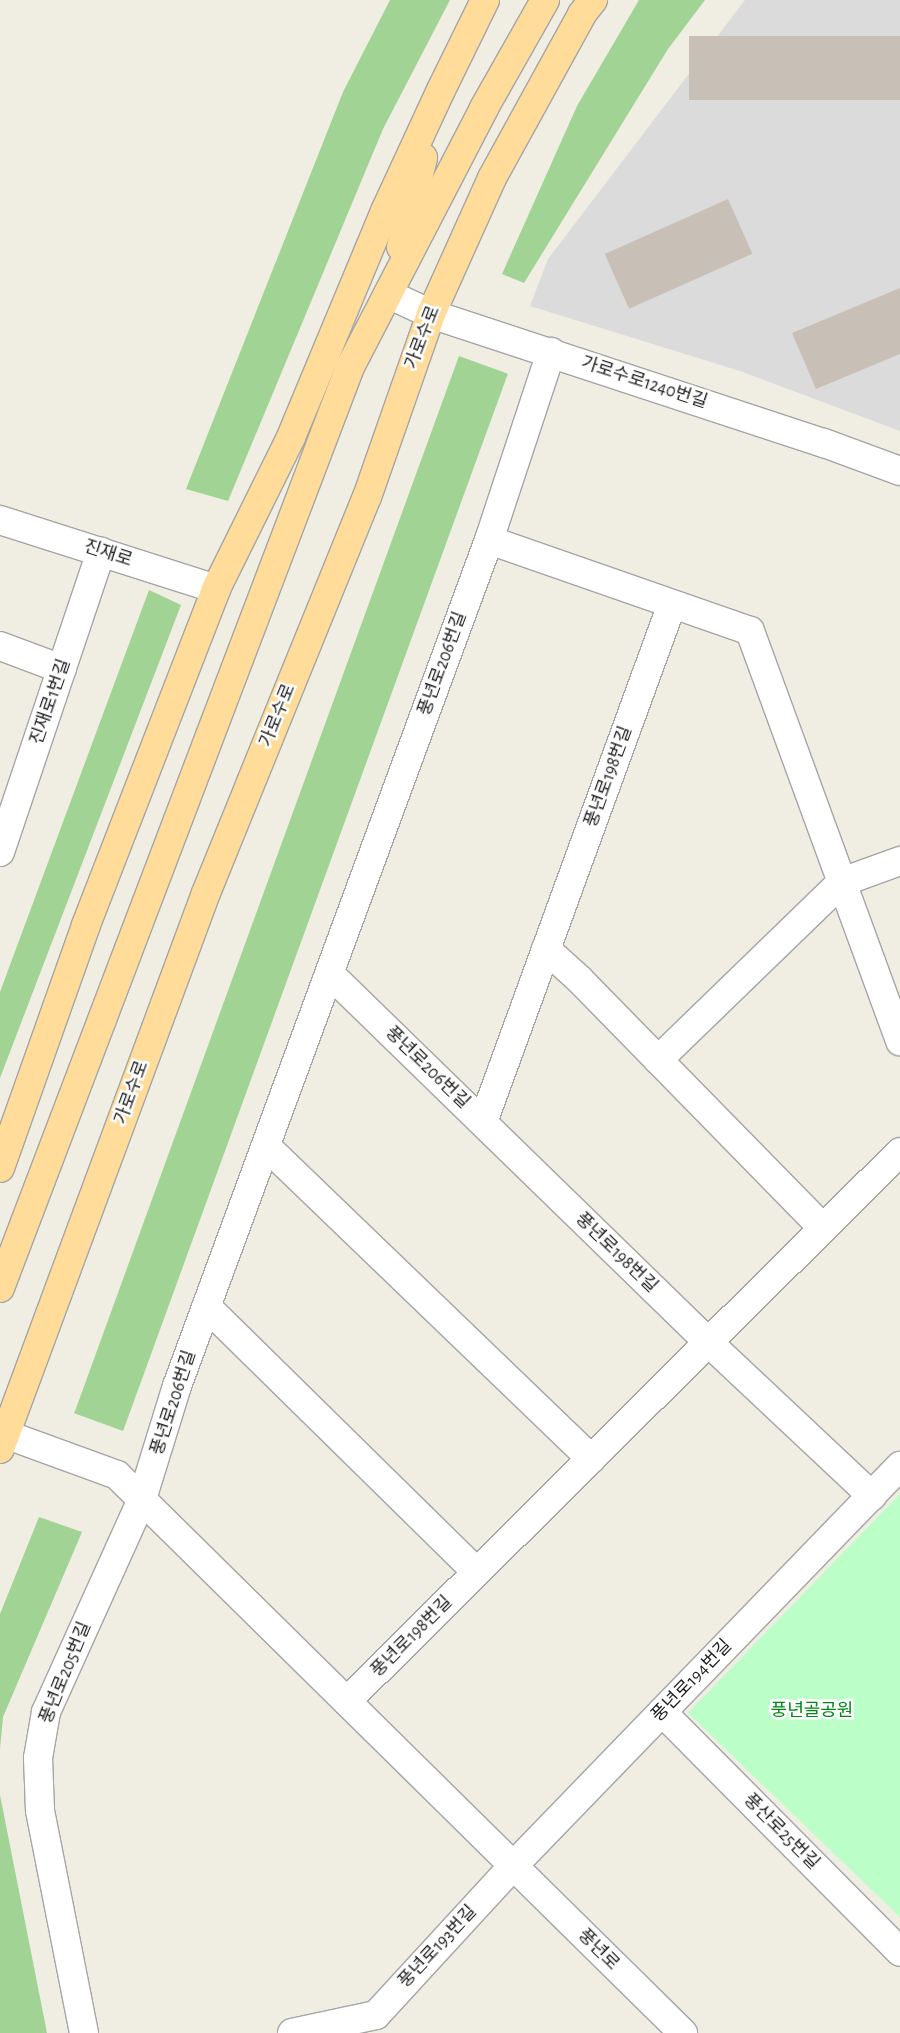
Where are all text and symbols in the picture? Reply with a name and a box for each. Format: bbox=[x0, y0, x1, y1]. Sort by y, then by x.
street label: 가로수로 bbox=[401, 303, 445, 373]
street label: 가로수로1240번길 bbox=[578, 352, 710, 414]
street label: 진재로 bbox=[81, 536, 135, 572]
street label: 풍년로206번길 bbox=[414, 609, 472, 719]
street label: 진재로1번길 bbox=[26, 656, 76, 748]
street label: 가로수로 bbox=[256, 681, 300, 751]
street label: 풍년로198번길 bbox=[581, 724, 637, 830]
street label: 풍년로206번길 bbox=[380, 1022, 474, 1114]
street label: 가로수로 bbox=[111, 1058, 153, 1128]
street label: 풍년로198번길 bbox=[570, 1208, 662, 1298]
street label: 풍년로206번길 bbox=[147, 1348, 201, 1458]
street label: 풍년로198번길 bbox=[367, 1592, 457, 1682]
street label: 풍년로205번길 bbox=[36, 1619, 96, 1727]
street label: 풍년로194번길 bbox=[647, 1635, 737, 1727]
park label: 풍년골공원 bbox=[771, 1700, 853, 1722]
street label: 풍산로25번길 bbox=[739, 1790, 823, 1874]
street label: 풍년로193번길 bbox=[394, 1901, 482, 1993]
street label: 풍년로 bbox=[573, 1925, 623, 1975]

